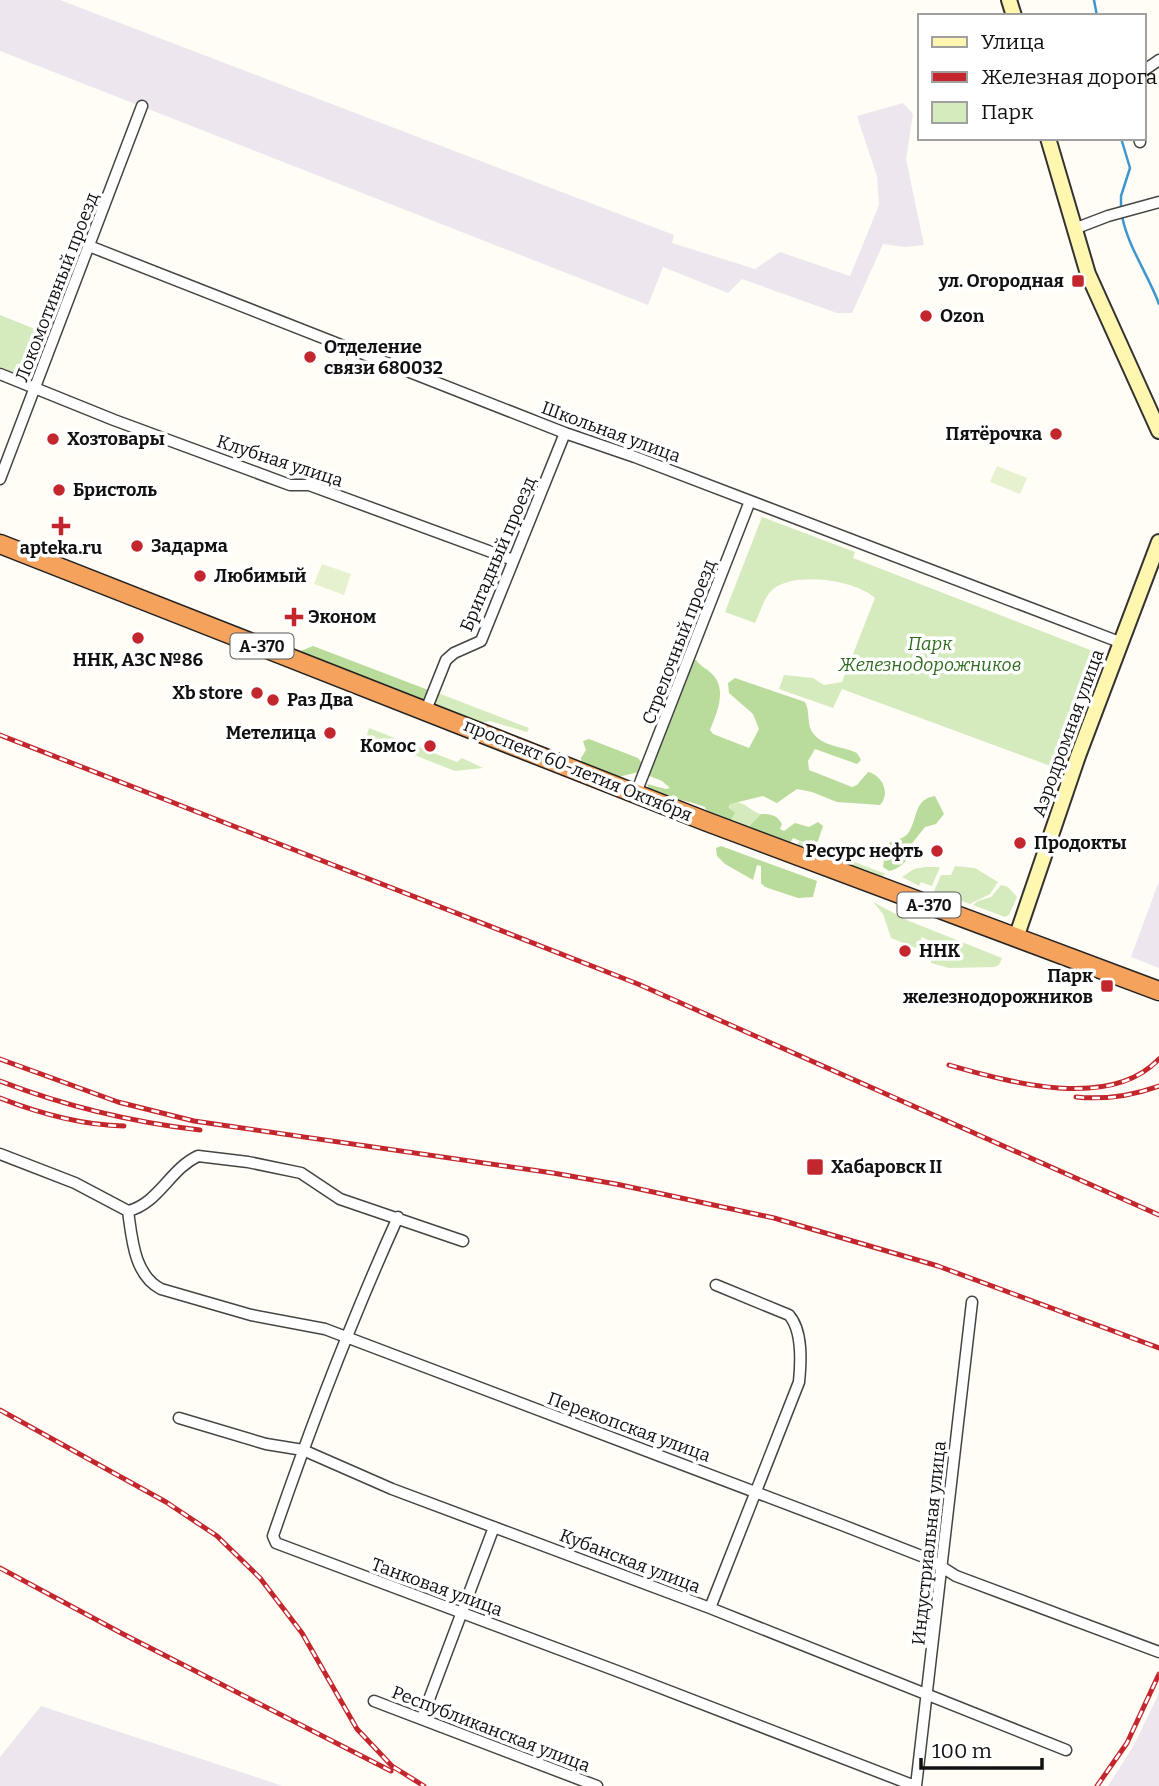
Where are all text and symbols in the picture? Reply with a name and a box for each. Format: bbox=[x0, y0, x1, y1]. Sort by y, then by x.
legend bbox=[918, 14, 1145, 140]
text: Улица bbox=[981, 29, 1045, 55]
text: Железная дорога bbox=[981, 64, 1158, 90]
text: Парк bbox=[981, 99, 1034, 125]
street label: Локомотивный проезд bbox=[11, 189, 103, 385]
place label: ул. Огородная bbox=[938, 270, 1064, 292]
marker: ул. Огородная bbox=[1070, 273, 1086, 289]
place label: Ozon bbox=[940, 305, 985, 327]
marker: Ozon bbox=[918, 308, 934, 324]
place label: Отделение связи 680032 bbox=[324, 336, 443, 379]
marker: Отделение связи 680032 bbox=[302, 349, 318, 365]
street label: Школьная улица bbox=[538, 397, 684, 467]
place label: Пятёрочка bbox=[946, 423, 1042, 445]
marker: Пятёрочка bbox=[1048, 426, 1064, 442]
place label: Хозтовары bbox=[67, 428, 165, 450]
street label: Клубная улица bbox=[214, 430, 346, 492]
marker: Хозтовары bbox=[45, 431, 61, 447]
street label: Бригадный проезд bbox=[455, 473, 541, 635]
place label: Бристоль bbox=[73, 479, 157, 501]
marker: Бристоль bbox=[51, 482, 67, 498]
marker: apteka.ru bbox=[53, 518, 69, 534]
place label: Задарма bbox=[151, 535, 228, 557]
place label: apteka.ru bbox=[20, 537, 103, 559]
marker: Задарма bbox=[129, 538, 145, 554]
street label: Стрелочный проезд bbox=[637, 556, 721, 728]
place label: Любимый bbox=[214, 565, 306, 587]
marker: Любимый bbox=[192, 568, 208, 584]
place label: Эконом bbox=[308, 606, 376, 628]
marker: Эконом bbox=[286, 609, 302, 625]
marker: ННК, АЗС №86 bbox=[130, 630, 146, 646]
park label: Парк Железнодорожников bbox=[838, 633, 1021, 676]
road number: А-370 bbox=[230, 634, 294, 659]
street label: Аэродромная улица bbox=[1027, 646, 1109, 820]
place label: ННК, АЗС №86 bbox=[73, 649, 203, 671]
place label: Xb store bbox=[172, 682, 243, 704]
marker: Xb store bbox=[249, 685, 265, 701]
place label: Раз Два bbox=[287, 689, 353, 711]
marker: Раз Два bbox=[265, 692, 281, 708]
street label: проспект 60-летия Октября bbox=[461, 714, 696, 826]
place label: Метелица bbox=[226, 722, 316, 744]
marker: Метелица bbox=[322, 725, 338, 741]
place label: Комос bbox=[360, 735, 416, 757]
marker: Комос bbox=[422, 738, 438, 754]
place label: Продокты bbox=[1034, 832, 1127, 854]
marker: Продокты bbox=[1012, 835, 1028, 851]
place label: Ресурс нефть bbox=[806, 840, 923, 862]
marker: Ресурс нефть bbox=[929, 843, 945, 859]
road number: А-370 bbox=[898, 892, 960, 917]
place label: ННК bbox=[919, 940, 960, 962]
marker: ННК bbox=[897, 943, 913, 959]
place label: Парк железнодорожников bbox=[903, 965, 1093, 1008]
marker: Парк железнодорожников bbox=[1099, 978, 1115, 994]
place label: Хабаровск II bbox=[831, 1156, 942, 1178]
marker: Хабаровск II bbox=[805, 1157, 825, 1177]
street label: Перекопская улица bbox=[545, 1387, 714, 1467]
street label: Индустриальная улица bbox=[907, 1440, 951, 1646]
street label: Кубанская улица bbox=[556, 1524, 704, 1598]
street label: Танковая улица bbox=[368, 1553, 506, 1621]
street label: Республиканская улица bbox=[389, 1681, 593, 1777]
scale bar bbox=[921, 1726, 1042, 1770]
text: 100 m bbox=[932, 1738, 992, 1764]

